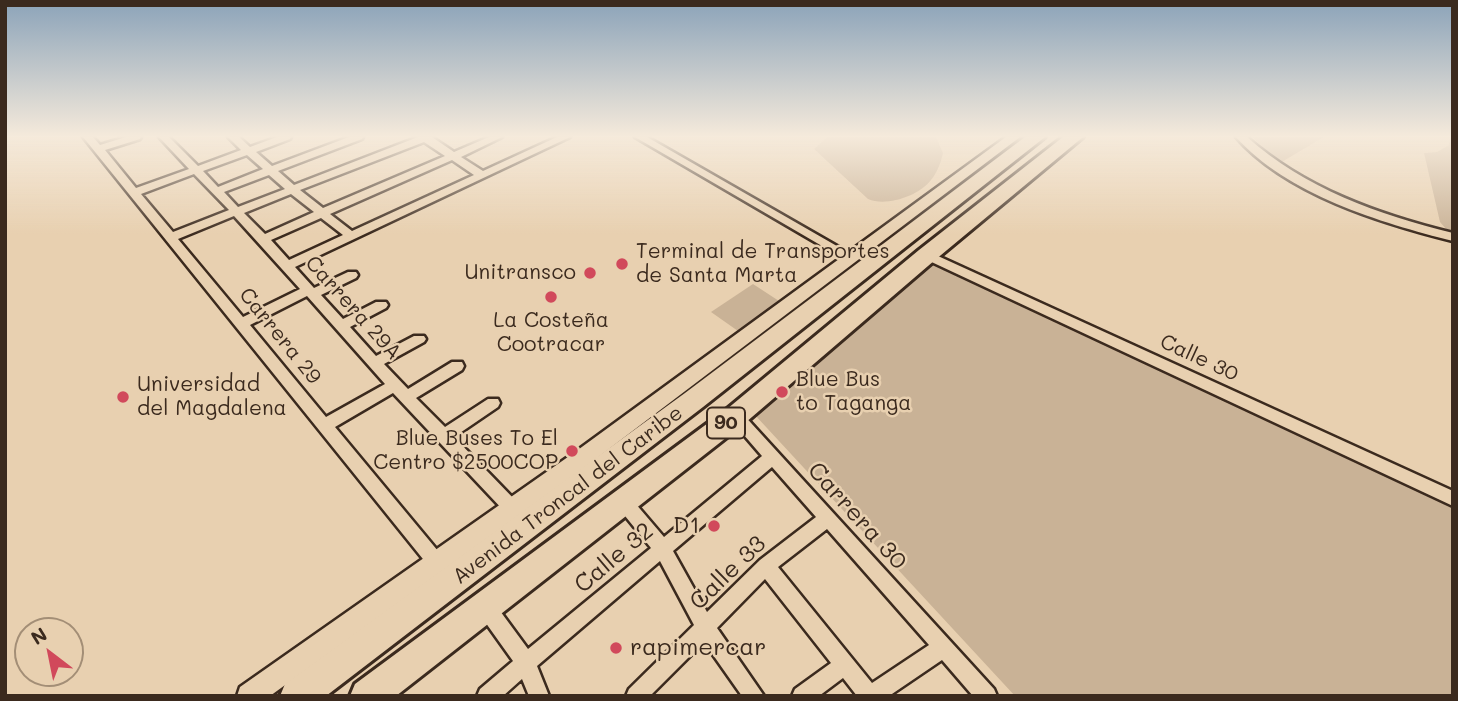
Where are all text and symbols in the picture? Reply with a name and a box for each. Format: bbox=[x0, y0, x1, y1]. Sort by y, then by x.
place label: Terminal de Transportes de Santa Marta bbox=[636, 239, 890, 289]
street label: Carrera 29A bbox=[300, 251, 406, 365]
marker: Terminal de Transportes de Santa Marta bbox=[614, 256, 630, 272]
place label: Unitransco bbox=[464, 260, 576, 286]
marker: Unitransco bbox=[582, 265, 598, 281]
street label: Carrera 29 bbox=[234, 283, 326, 389]
marker: La Costeña Cootracar bbox=[543, 289, 559, 305]
place label: La Costeña Cootracar bbox=[493, 308, 609, 358]
street label: Calle 30 bbox=[1156, 329, 1242, 387]
place label: Blue Bus to Taganga bbox=[796, 367, 911, 417]
place label: Universidad del Magdalena bbox=[137, 372, 287, 422]
marker: Blue Bus to Taganga bbox=[774, 384, 790, 400]
marker: Universidad del Magdalena bbox=[115, 389, 131, 405]
street label: Avenida Troncal del Caribe bbox=[448, 400, 688, 590]
road number: 90 bbox=[707, 408, 745, 438]
place label: Blue Buses To El Centro $2500COP bbox=[373, 426, 558, 476]
marker: Blue Buses To El Centro $2500COP bbox=[564, 443, 580, 459]
street label: Carrera 30 bbox=[801, 456, 913, 576]
place label: D1 bbox=[673, 512, 700, 540]
street label: Calle 32 bbox=[569, 517, 659, 599]
marker: D1 bbox=[706, 518, 722, 534]
street label: Calle 33 bbox=[684, 530, 772, 616]
north arrow bbox=[14, 617, 84, 687]
text: N bbox=[26, 621, 51, 650]
place label: rapimercar bbox=[630, 634, 766, 662]
marker: rapimercar bbox=[608, 640, 624, 656]

